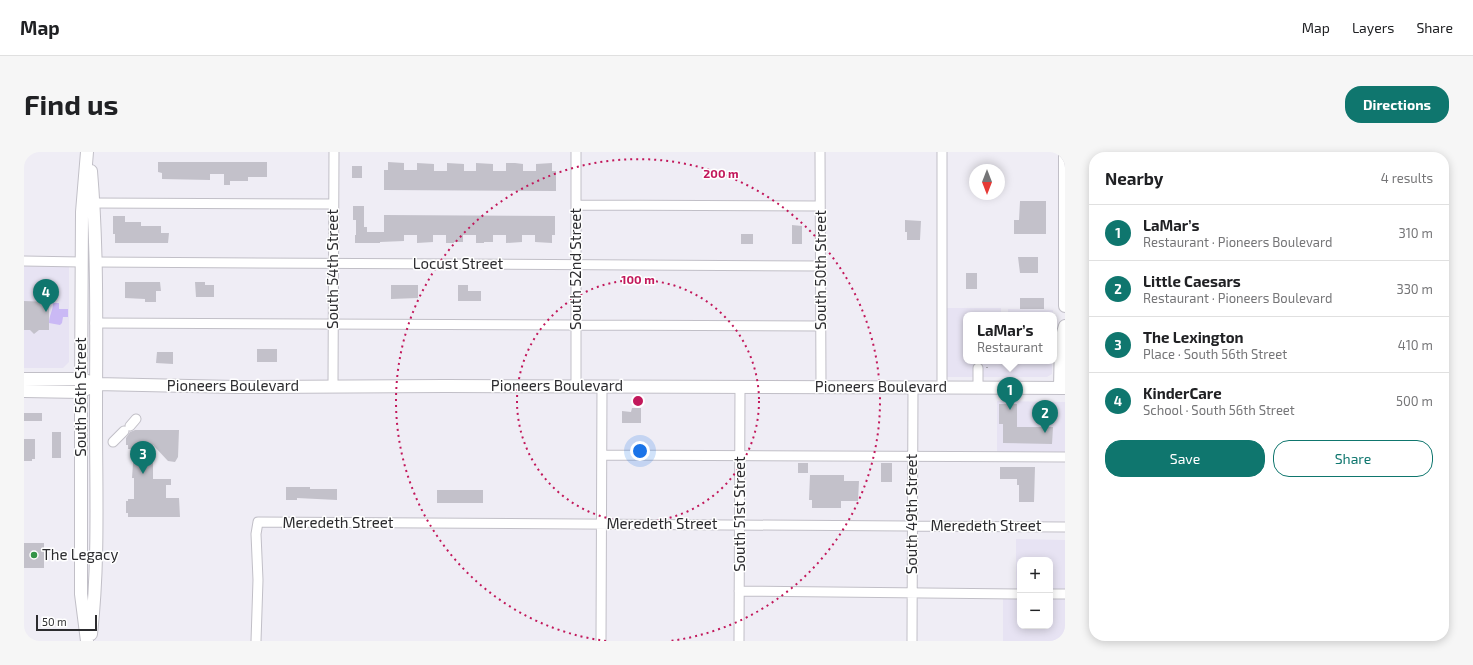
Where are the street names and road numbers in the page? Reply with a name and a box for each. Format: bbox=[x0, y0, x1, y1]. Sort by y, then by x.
street label: South 52nd Street bbox=[566, 208, 584, 330]
street label: South 54th Street bbox=[323, 209, 341, 329]
street label: South 50th Street bbox=[811, 210, 829, 330]
street label: Locust Street bbox=[413, 254, 504, 272]
street label: South 56th Street bbox=[71, 337, 89, 457]
street label: Pioneers Boulevard bbox=[167, 376, 299, 394]
street label: Pioneers Boulevard bbox=[491, 376, 623, 394]
street label: Pioneers Boulevard bbox=[815, 377, 947, 395]
street label: South 49th Street bbox=[902, 453, 920, 574]
street label: South 51st Street bbox=[730, 456, 748, 572]
street label: Meredeth Street bbox=[282, 513, 394, 531]
street label: Meredeth Street bbox=[606, 514, 718, 532]
street label: Meredeth Street bbox=[930, 516, 1042, 534]

